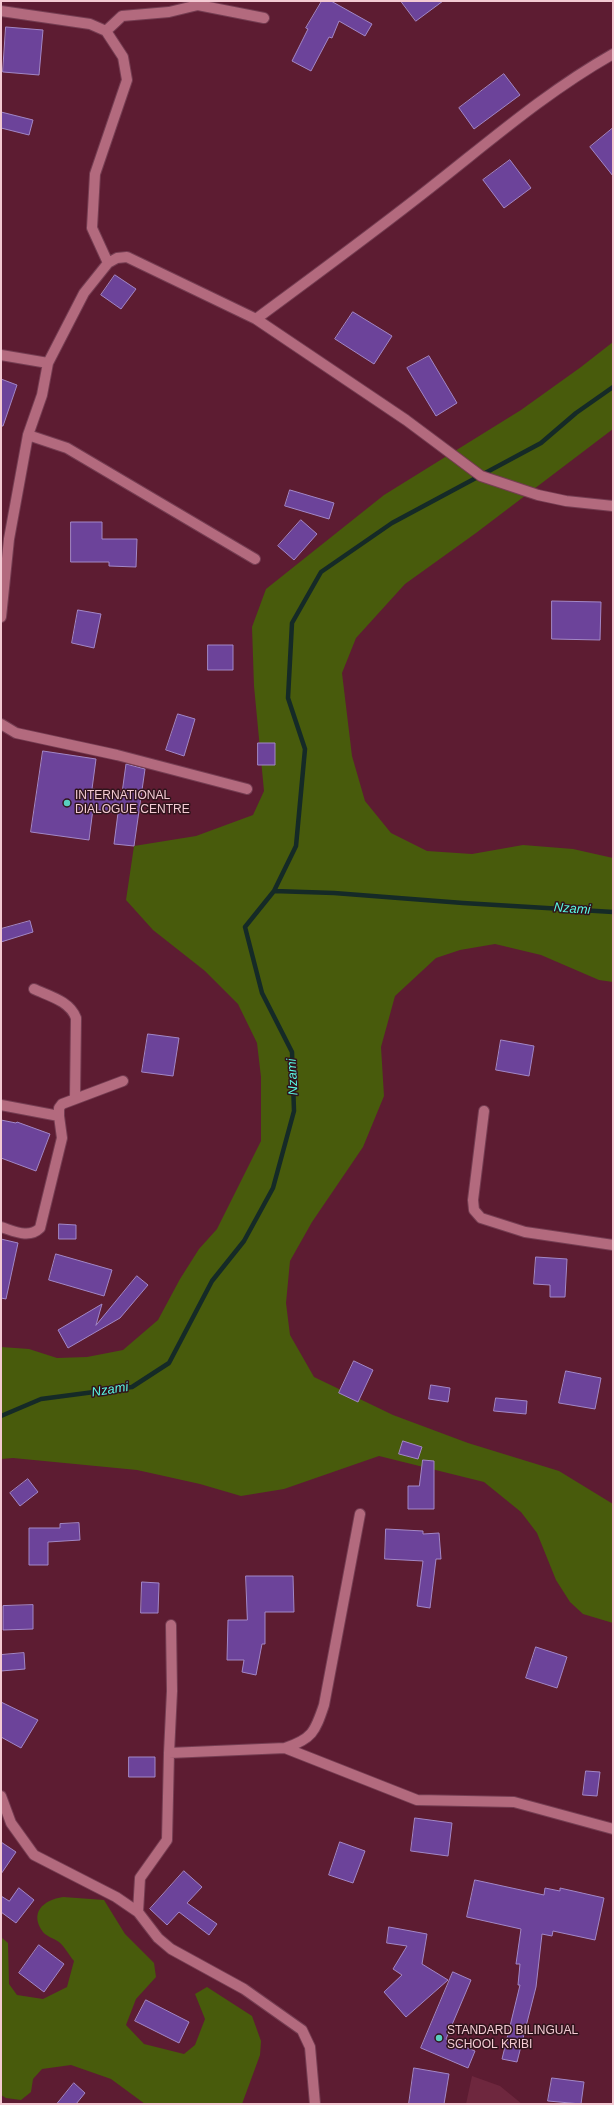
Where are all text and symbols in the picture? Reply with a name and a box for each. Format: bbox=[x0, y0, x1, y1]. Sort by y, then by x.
place label: INTERNATIONAL DIALOGUE CENTRE bbox=[75, 789, 190, 817]
marker: INTERNATIONAL DIALOGUE CENTRE bbox=[62, 798, 72, 808]
water label: Nzami bbox=[553, 900, 591, 918]
water label: Nzami bbox=[284, 1058, 302, 1096]
water label: Nzami bbox=[91, 1379, 129, 1401]
place label: STANDARD BILINGUAL SCHOOL KRIBI bbox=[447, 2024, 578, 2052]
marker: STANDARD BILINGUAL SCHOOL KRIBI bbox=[434, 2033, 444, 2043]

